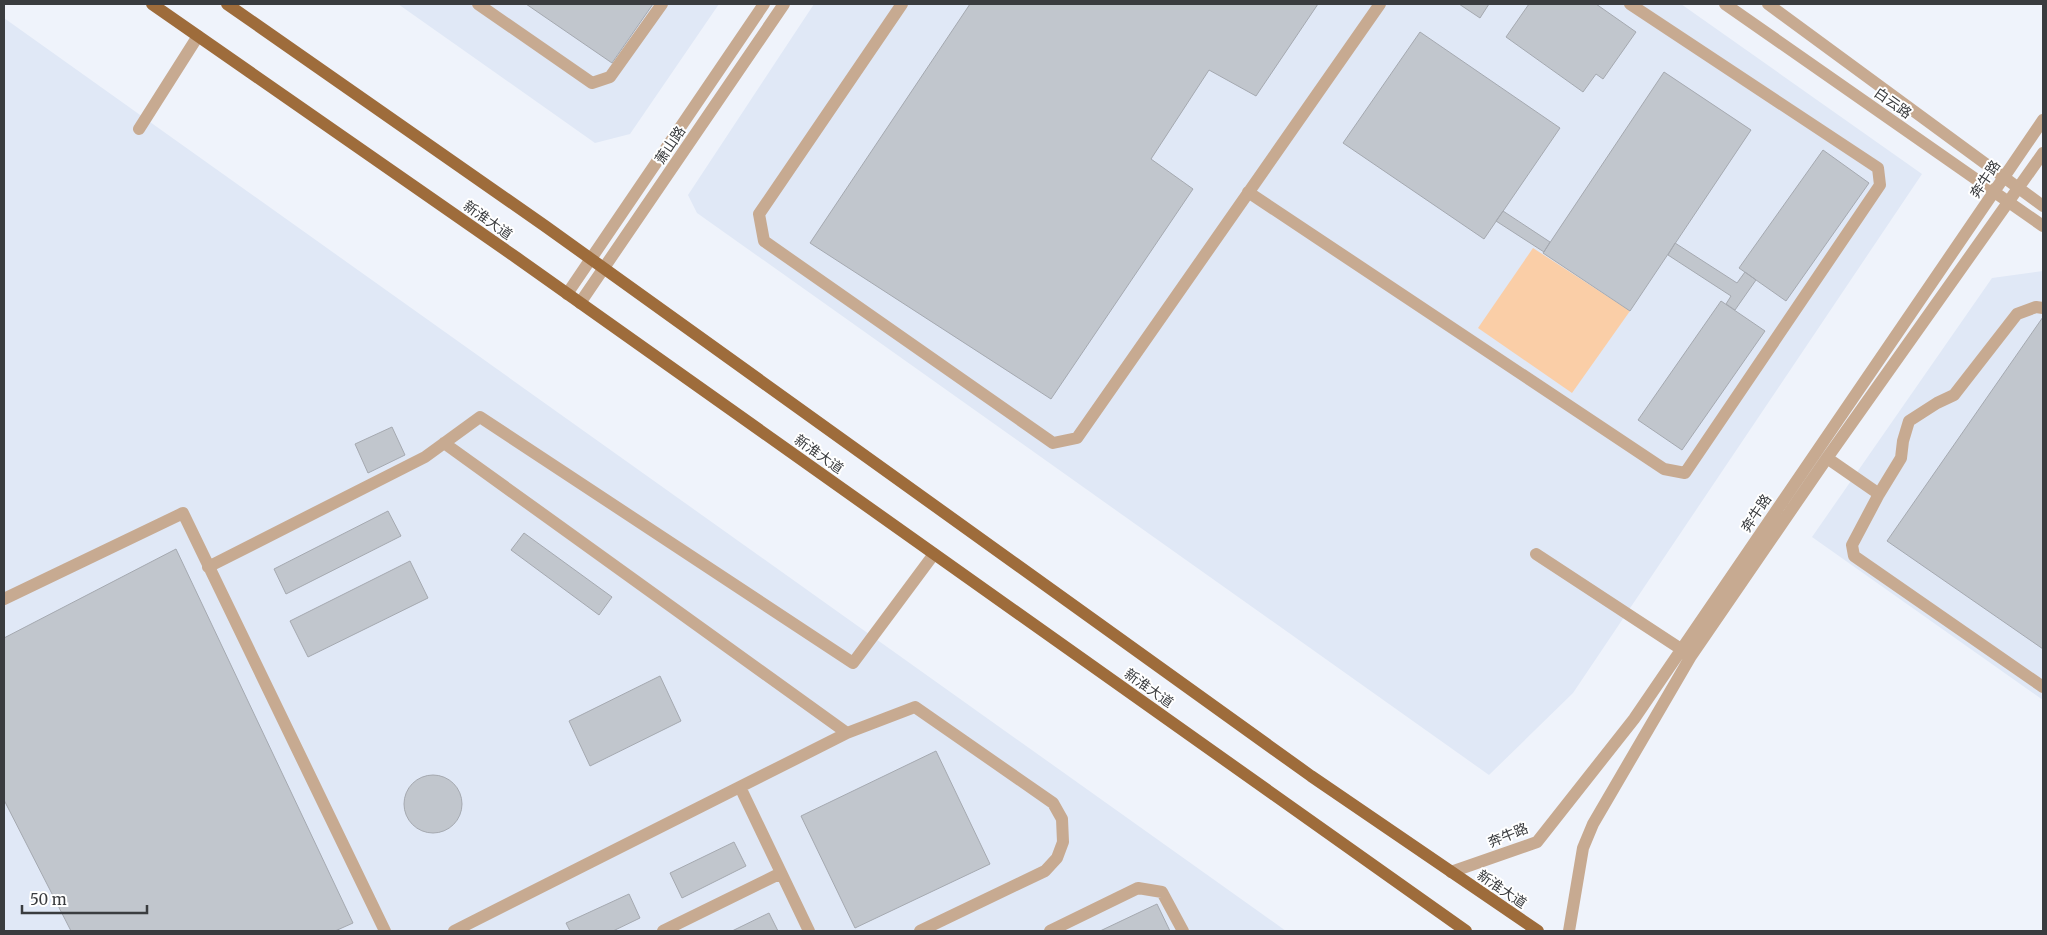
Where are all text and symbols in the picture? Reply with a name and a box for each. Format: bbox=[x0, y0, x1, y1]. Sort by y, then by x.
street label: 白云路 bbox=[1871, 84, 1915, 122]
street label: 萧山路 bbox=[651, 123, 689, 167]
street label: 奔牛路 bbox=[1966, 157, 2004, 201]
street label: 新淮大道 bbox=[460, 197, 516, 243]
street label: 新淮大道 bbox=[791, 431, 847, 477]
street label: 奔牛路 bbox=[1737, 491, 1775, 535]
street label: 新淮大道 bbox=[1121, 665, 1177, 711]
street label: 奔牛路 bbox=[1485, 819, 1531, 851]
street label: 新淮大道 bbox=[1474, 866, 1530, 912]
scale bar bbox=[22, 882, 148, 914]
text: 50 m bbox=[30, 890, 67, 909]

